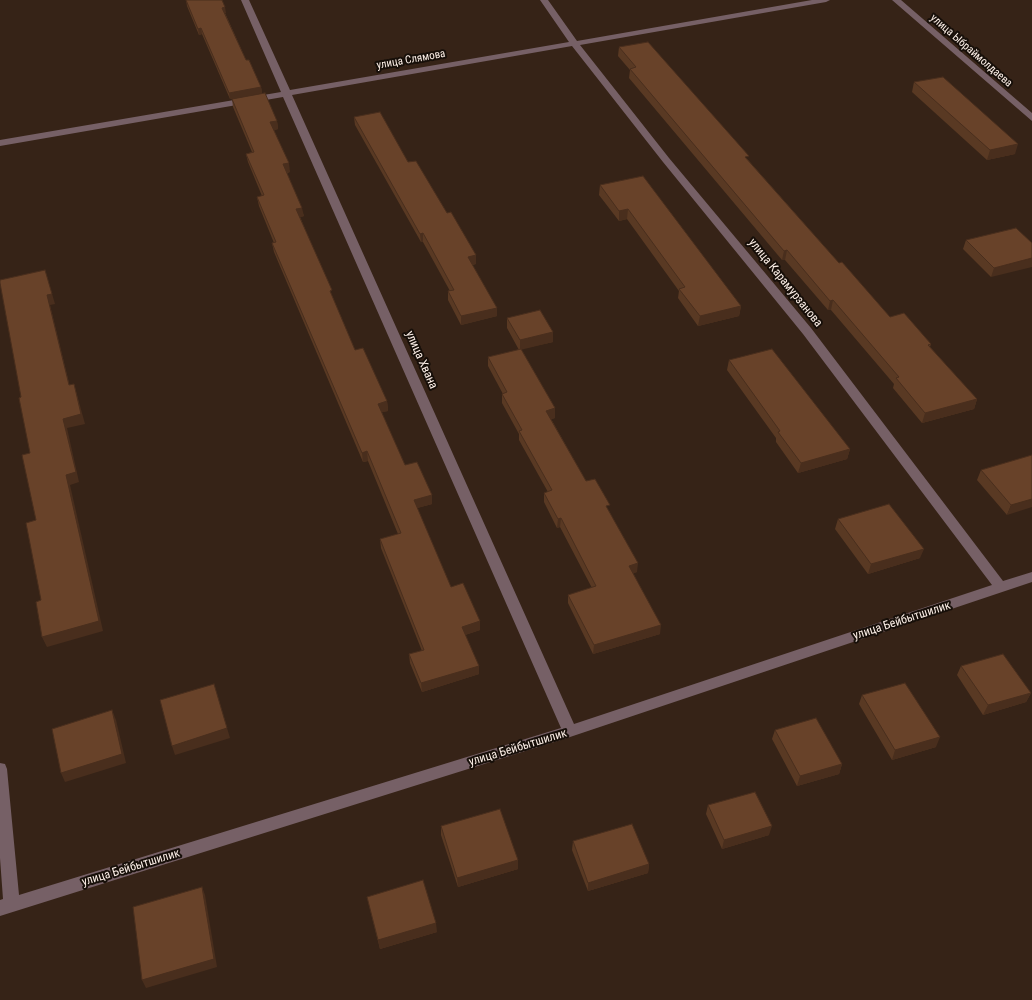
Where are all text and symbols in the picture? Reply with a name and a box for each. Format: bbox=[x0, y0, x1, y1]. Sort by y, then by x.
street label: улица Ыбраймолдаева bbox=[927, 12, 1015, 90]
street label: улица Слямова bbox=[376, 47, 446, 73]
street label: улица Карамурзанова bbox=[745, 236, 825, 330]
street label: улица Хвана bbox=[402, 329, 440, 391]
street label: улица Бейбытшилик bbox=[851, 598, 953, 644]
street label: улица Бейбытшилик bbox=[467, 726, 569, 770]
street label: улица Бейбытшилик bbox=[80, 846, 182, 890]

